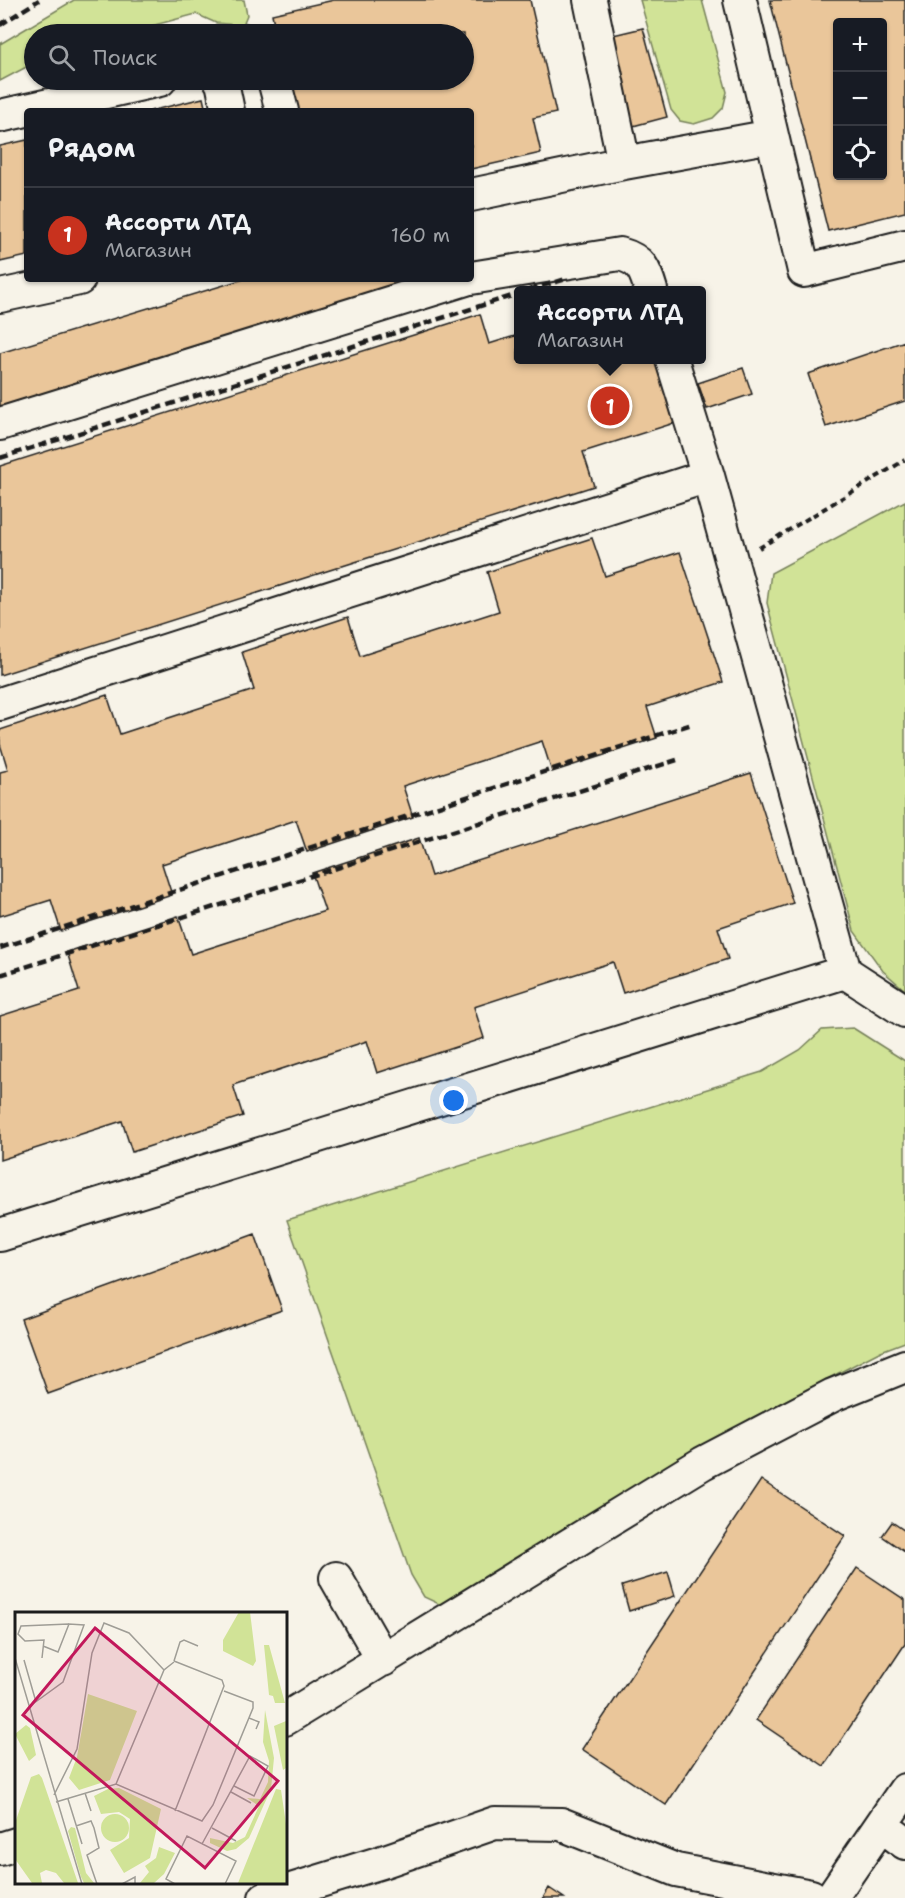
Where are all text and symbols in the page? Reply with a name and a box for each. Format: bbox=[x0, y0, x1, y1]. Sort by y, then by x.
map controls bbox=[833, 18, 887, 180]
button: + bbox=[833, 18, 887, 72]
search box bbox=[24, 24, 474, 90]
icon: search bbox=[45, 41, 78, 74]
text: Поиск bbox=[93, 43, 157, 72]
button: − bbox=[833, 72, 887, 126]
button: locate bbox=[833, 126, 887, 180]
text: Рядом bbox=[48, 130, 135, 165]
text: Ассорти ЛТД bbox=[105, 208, 251, 237]
text: 1 bbox=[63, 222, 72, 248]
text: 160 m bbox=[391, 222, 450, 248]
text: Магазин bbox=[105, 237, 192, 263]
popup bbox=[514, 286, 706, 364]
text: Ассорти ЛТД bbox=[537, 298, 683, 327]
text: Магазин bbox=[537, 327, 624, 353]
pin: 1 bbox=[590, 384, 630, 428]
your location bbox=[439, 1086, 468, 1115]
inset map bbox=[15, 1612, 286, 1883]

